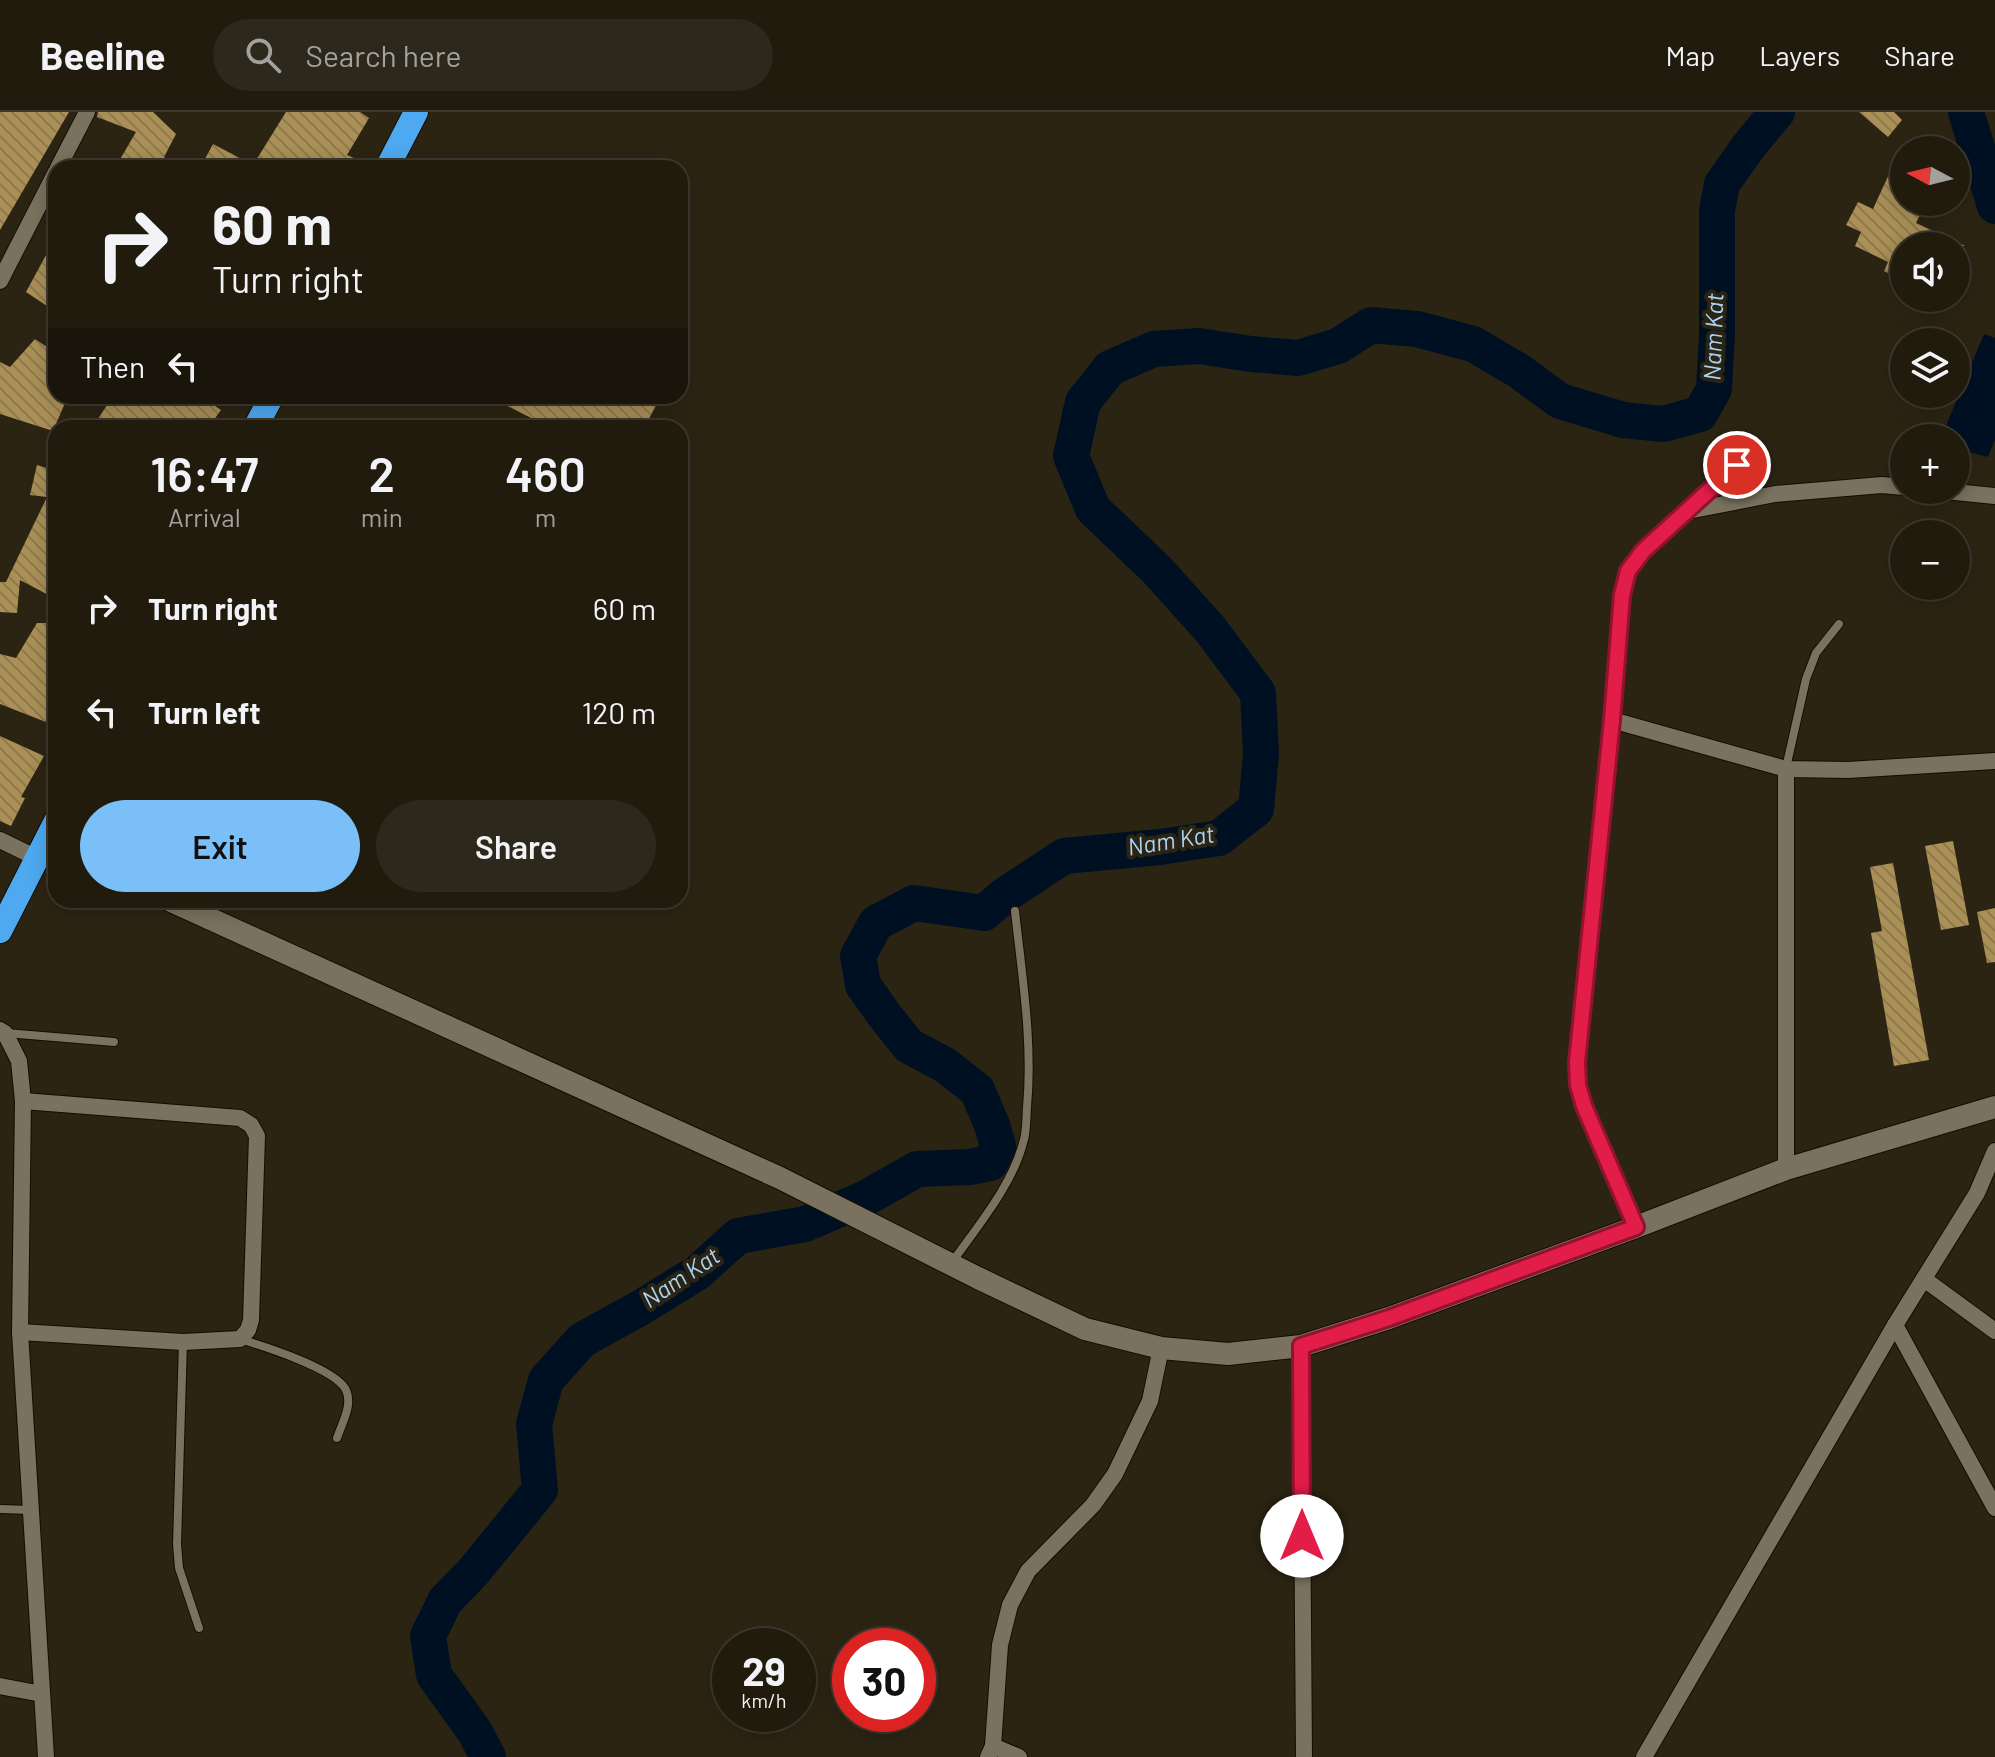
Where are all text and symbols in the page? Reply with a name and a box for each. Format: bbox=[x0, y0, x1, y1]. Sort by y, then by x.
search box bbox=[213, 19, 773, 91]
text: Beeline bbox=[40, 32, 165, 78]
icon: search bbox=[241, 33, 285, 77]
text: Search here bbox=[305, 37, 461, 73]
text: Map bbox=[1665, 38, 1715, 72]
text: Layers bbox=[1759, 38, 1840, 72]
text: Share bbox=[1884, 38, 1955, 72]
north arrow bbox=[1890, 136, 1970, 216]
map controls bbox=[1890, 136, 1970, 600]
text: 60 m bbox=[212, 189, 332, 256]
icon: right bbox=[80, 192, 184, 296]
button: sound bbox=[1890, 232, 1970, 312]
text: Turn right bbox=[212, 257, 364, 300]
water label: Nam Kat bbox=[1696, 292, 1729, 381]
button: layers bbox=[1890, 328, 1970, 408]
icon: left bbox=[161, 344, 205, 388]
text: Then bbox=[80, 348, 145, 384]
button: + bbox=[1890, 424, 1970, 504]
pin bbox=[1703, 431, 1771, 499]
icon: arrive bbox=[1715, 443, 1759, 487]
text: 16:47 bbox=[150, 444, 258, 502]
text: 2 bbox=[368, 444, 395, 502]
text: 460 bbox=[505, 444, 586, 502]
text: Arrival bbox=[168, 501, 241, 532]
text: min bbox=[361, 501, 403, 532]
text: m bbox=[535, 501, 556, 532]
button: − bbox=[1890, 520, 1970, 600]
icon: right bbox=[80, 586, 124, 630]
text: Turn right bbox=[148, 590, 278, 626]
text: 60 m bbox=[593, 590, 656, 626]
icon: left bbox=[80, 690, 124, 734]
text: Turn left bbox=[148, 694, 261, 730]
text: 120 m bbox=[582, 694, 656, 730]
button: Exit bbox=[80, 800, 360, 892]
button: Share bbox=[376, 800, 656, 892]
water label: Nam Kat bbox=[1125, 818, 1217, 861]
water label: Nam Kat bbox=[636, 1240, 725, 1313]
position arrow bbox=[1260, 1494, 1344, 1578]
speed limit sign: 30 bbox=[832, 1628, 936, 1732]
text: 29 bbox=[742, 1646, 786, 1694]
text: km/h bbox=[741, 1688, 787, 1712]

